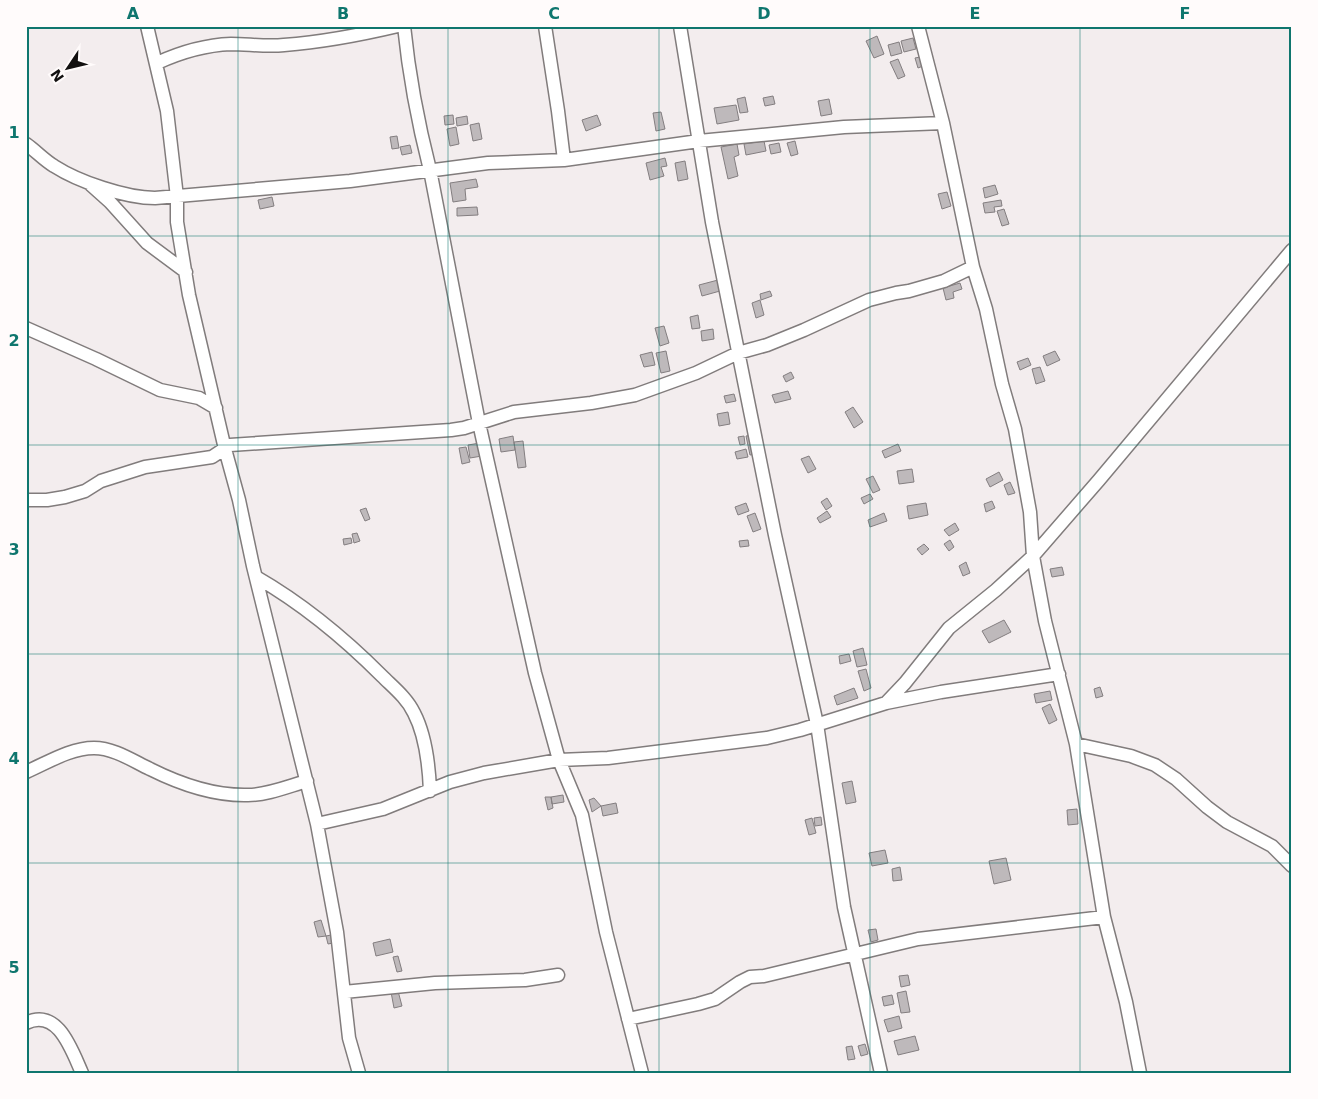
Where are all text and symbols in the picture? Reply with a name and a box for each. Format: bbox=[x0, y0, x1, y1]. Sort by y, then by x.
text: A bbox=[127, 4, 140, 23]
text: B bbox=[337, 4, 349, 23]
text: C bbox=[548, 4, 560, 23]
text: D bbox=[757, 4, 771, 23]
text: E bbox=[970, 4, 980, 23]
text: F bbox=[1180, 4, 1190, 23]
north arrow bbox=[42, 42, 92, 92]
text: N bbox=[47, 66, 67, 85]
text: 1 bbox=[8, 123, 20, 142]
text: 2 bbox=[8, 331, 20, 350]
text: 3 bbox=[8, 540, 20, 559]
text: 4 bbox=[8, 749, 20, 768]
text: 5 bbox=[8, 958, 20, 977]

